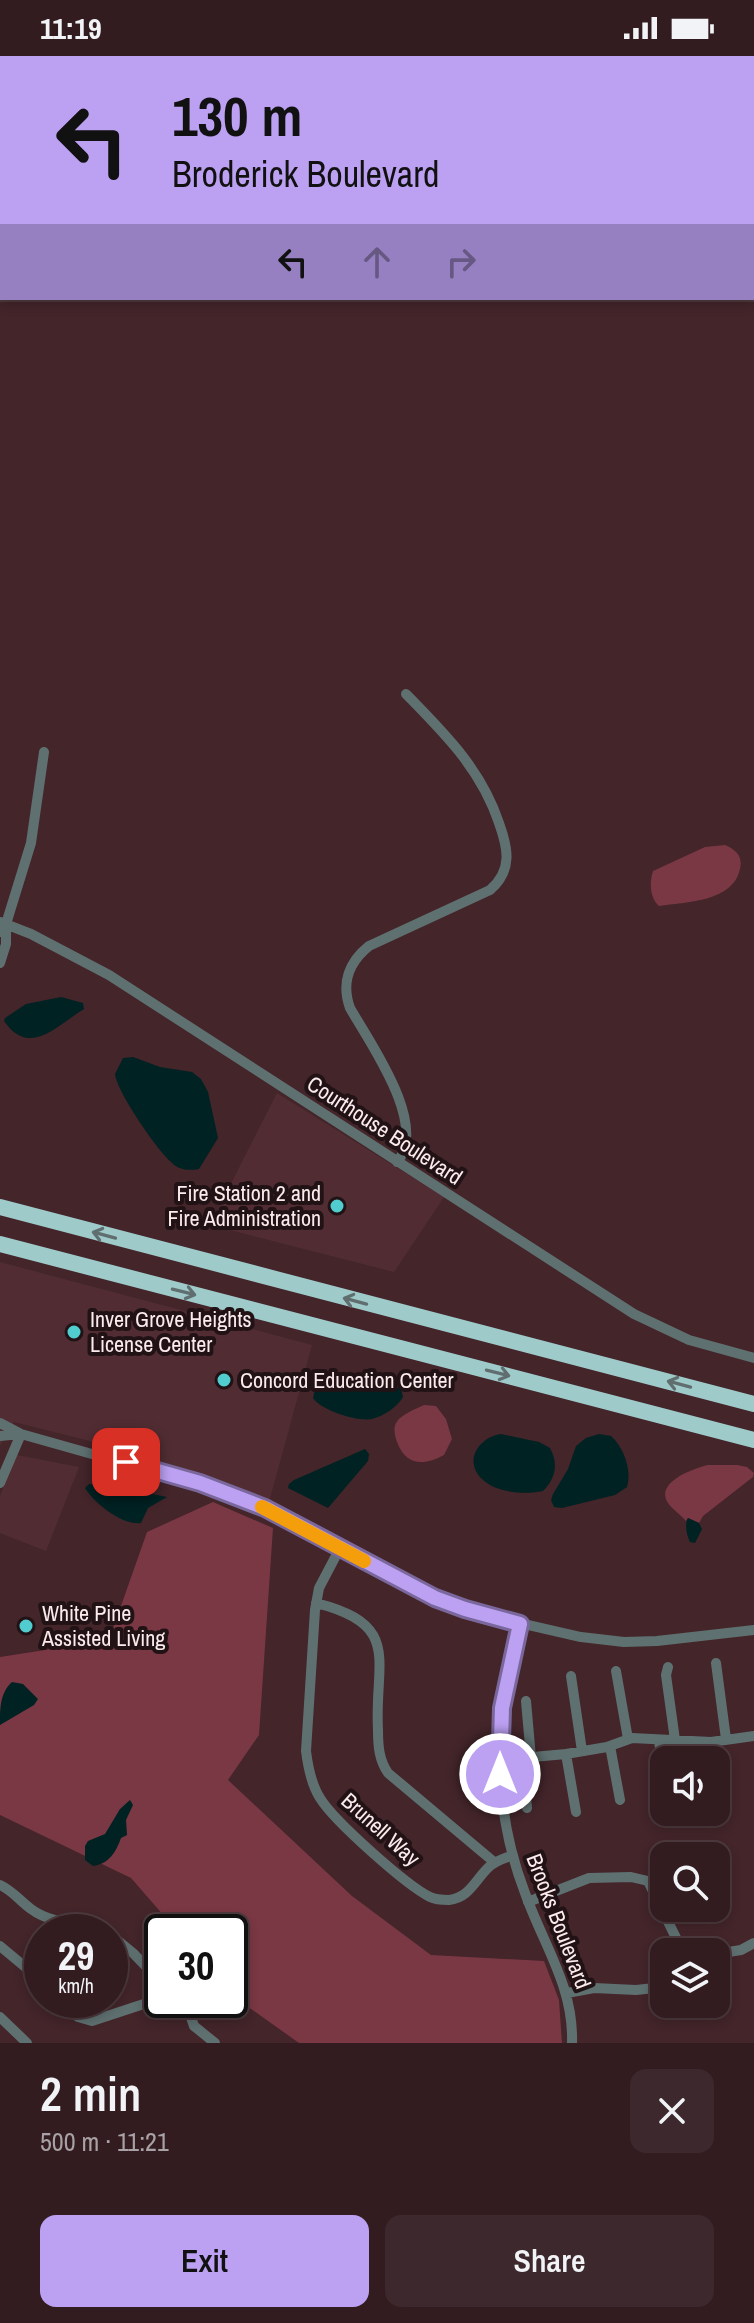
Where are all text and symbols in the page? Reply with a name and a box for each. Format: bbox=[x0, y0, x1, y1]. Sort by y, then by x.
text: 11:19 bbox=[40, 8, 102, 48]
text: 130 m bbox=[172, 78, 302, 153]
icon: left bbox=[40, 88, 144, 192]
text: Broderick Boulevard bbox=[172, 150, 439, 198]
icon: left bbox=[271, 240, 315, 284]
icon: ahead bbox=[355, 240, 399, 284]
icon: right bbox=[439, 240, 483, 284]
street label: Courthouse Boulevard bbox=[302, 1069, 468, 1191]
place label: Fire Station 2 and Fire Administration bbox=[168, 1178, 321, 1233]
marker: Fire Station 2 and Fire Administration bbox=[328, 1197, 346, 1215]
one-way arrow bbox=[91, 1227, 117, 1242]
one-way arrow bbox=[170, 1286, 196, 1301]
one-way arrow bbox=[343, 1292, 369, 1307]
place label: Inver Grove Heights License Center bbox=[90, 1304, 251, 1359]
marker: Inver Grove Heights License Center bbox=[65, 1323, 83, 1341]
place label: Concord Education Center bbox=[240, 1365, 454, 1395]
one-way arrow bbox=[484, 1366, 510, 1381]
marker: Concord Education Center bbox=[215, 1371, 233, 1389]
one-way arrow bbox=[666, 1375, 692, 1390]
pin bbox=[92, 1428, 160, 1496]
icon: arrive bbox=[104, 1440, 148, 1484]
place label: White Pine Assisted Living bbox=[41, 1598, 165, 1653]
marker: White Pine Assisted Living bbox=[17, 1617, 35, 1635]
position arrow bbox=[458, 1732, 542, 1816]
map controls bbox=[650, 1746, 730, 2018]
button: sound bbox=[650, 1746, 730, 1826]
street label: Brunell Way bbox=[335, 1786, 427, 1872]
button: search bbox=[650, 1842, 730, 1922]
street label: Brooks Boulevard bbox=[519, 1849, 599, 1993]
speed limit sign: 30 bbox=[144, 1914, 248, 2018]
text: 29 bbox=[58, 1929, 94, 1982]
button: layers bbox=[650, 1938, 730, 2018]
text: km/h bbox=[58, 1972, 94, 1999]
text: 2 min bbox=[40, 2061, 141, 2126]
button: close bbox=[630, 2069, 714, 2153]
text: 500 m · 11:21 bbox=[40, 2124, 169, 2159]
button: Exit bbox=[40, 2215, 369, 2307]
button: Share bbox=[385, 2215, 714, 2307]

